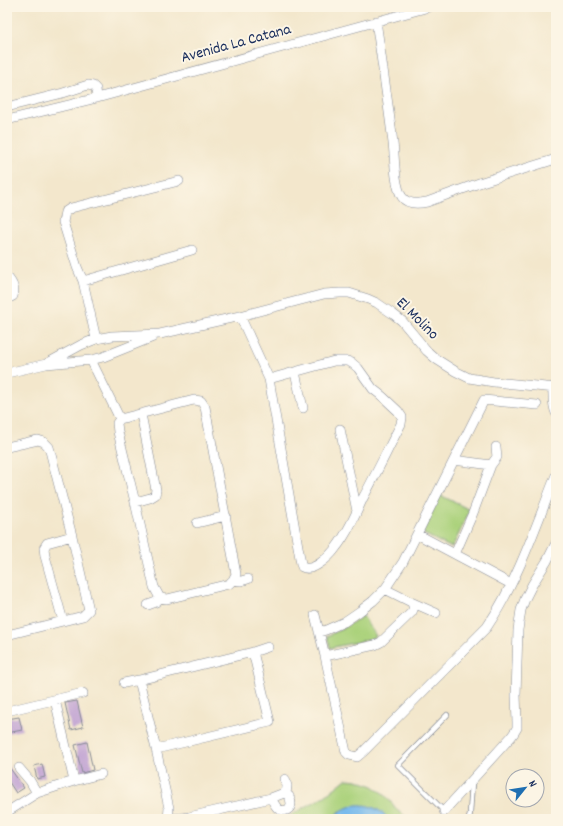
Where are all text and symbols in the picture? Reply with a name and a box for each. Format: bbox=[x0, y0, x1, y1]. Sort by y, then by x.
street label: Avenida La Catana bbox=[179, 18, 294, 70]
street label: El Molino bbox=[390, 292, 444, 346]
north arrow bbox=[505, 768, 545, 808]
text: N bbox=[524, 778, 540, 791]

